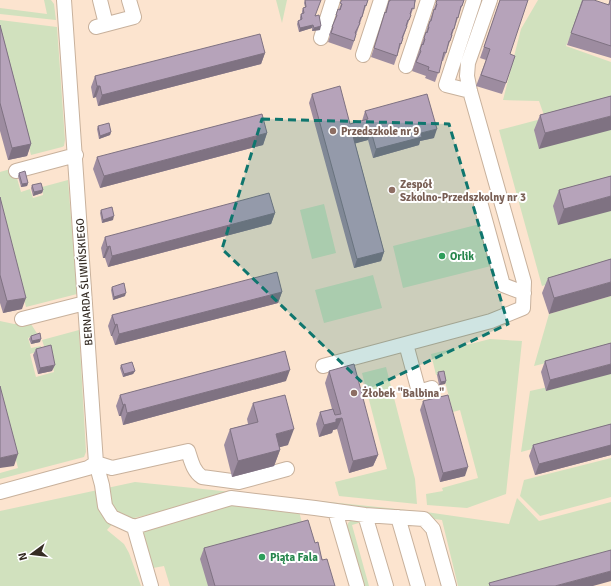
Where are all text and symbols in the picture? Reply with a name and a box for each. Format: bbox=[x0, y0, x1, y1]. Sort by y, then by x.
place label: Przedszkole nr 9 bbox=[341, 125, 419, 138]
marker: Przedszkole nr 9 bbox=[328, 126, 338, 136]
place label: Zespół Szkolno-Przedszkolny nr 3 bbox=[400, 178, 526, 204]
marker: Zespół Szkolno-Przedszkolny nr 3 bbox=[387, 185, 397, 195]
street label: BERNARDA ŚLIWIŃSKIEGO bbox=[73, 218, 95, 346]
place label: Orlik bbox=[450, 250, 474, 263]
marker: Orlik bbox=[437, 251, 447, 261]
place label: Żłobek "Balbina" bbox=[362, 386, 444, 400]
marker: Żłobek "Balbina" bbox=[349, 388, 359, 398]
north arrow bbox=[12, 534, 52, 574]
text: N bbox=[16, 551, 30, 562]
place label: Piąta Fala bbox=[270, 551, 318, 564]
marker: Piąta Fala bbox=[257, 552, 267, 562]

